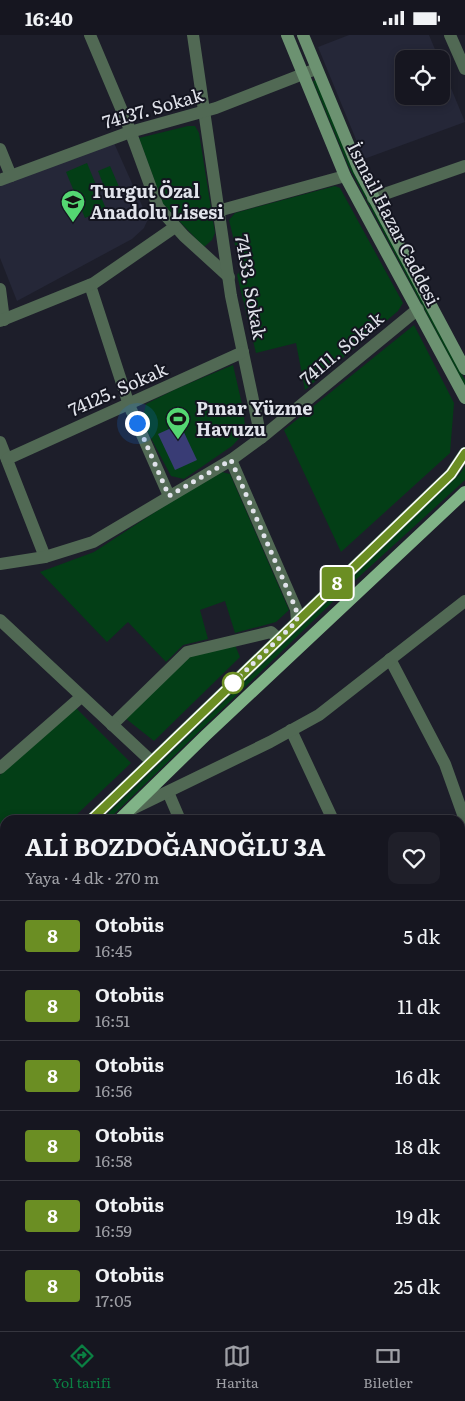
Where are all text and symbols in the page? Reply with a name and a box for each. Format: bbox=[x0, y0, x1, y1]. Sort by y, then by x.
text: 16:40 bbox=[25, 4, 73, 32]
map controls bbox=[395, 50, 450, 105]
button: locate bbox=[395, 50, 450, 105]
street label: 74137. Sokak bbox=[99, 80, 207, 135]
street label: İsmail Hazar Caddesi bbox=[341, 137, 447, 310]
place label: Turgut Özal Anadolu Lisesi bbox=[90, 177, 224, 225]
school or university icon: Turgut Özal Anadolu Lisesi bbox=[60, 189, 86, 223]
street label: 74133. Sokak bbox=[229, 232, 274, 342]
street label: 74111. Sokak bbox=[293, 304, 390, 391]
street label: 74125. Sokak bbox=[64, 354, 172, 422]
place label: Pınar Yüzme Havuzu bbox=[196, 394, 312, 442]
sports icon: Pınar Yüzme Havuzu bbox=[165, 406, 191, 440]
your location bbox=[125, 411, 150, 436]
line badge: 8 bbox=[321, 567, 353, 599]
text: 8 bbox=[332, 569, 342, 596]
unlabelled marker bbox=[222, 672, 244, 694]
text: ALİ BOZDOĞANOĞLU 3A bbox=[25, 828, 325, 863]
button: heart bbox=[388, 832, 440, 884]
text: Yaya · 4 dk · 270 m bbox=[25, 865, 159, 889]
text: Otobüs bbox=[95, 910, 164, 938]
text: 8 bbox=[47, 922, 58, 949]
text: 5 dk bbox=[403, 922, 440, 950]
text: 16:45 bbox=[95, 938, 132, 962]
text: Otobüs bbox=[95, 980, 164, 1008]
text: 8 bbox=[47, 992, 58, 1019]
text: 11 dk bbox=[398, 992, 440, 1020]
text: 16:51 bbox=[95, 1008, 130, 1032]
text: Otobüs bbox=[95, 1050, 164, 1078]
text: 8 bbox=[47, 1062, 58, 1089]
text: 16 dk bbox=[395, 1062, 440, 1090]
text: 16:56 bbox=[95, 1078, 132, 1102]
text: Otobüs bbox=[95, 1120, 164, 1148]
text: 8 bbox=[47, 1132, 58, 1159]
text: 18 dk bbox=[395, 1132, 440, 1160]
text: 16:58 bbox=[95, 1148, 132, 1172]
text: Otobüs bbox=[95, 1190, 164, 1218]
text: 8 bbox=[47, 1202, 58, 1229]
text: 19 dk bbox=[395, 1202, 440, 1230]
text: 16:59 bbox=[95, 1218, 132, 1242]
text: Otobüs bbox=[95, 1260, 164, 1288]
text: 8 bbox=[47, 1272, 58, 1299]
text: 25 dk bbox=[394, 1272, 440, 1300]
text: 17:05 bbox=[95, 1288, 132, 1312]
tab: Yol tarifi bbox=[52, 1342, 111, 1392]
tab: Harita bbox=[215, 1342, 259, 1392]
tab: Biletler bbox=[363, 1342, 413, 1392]

